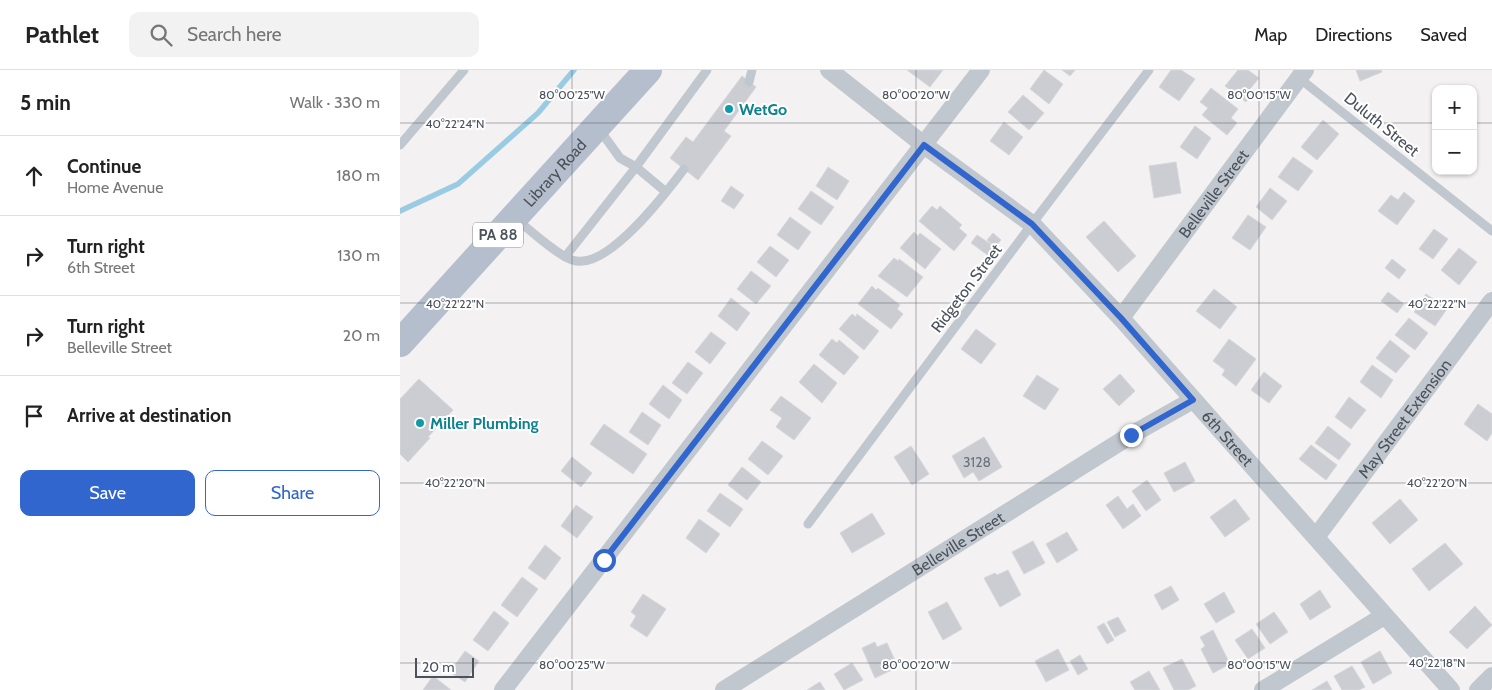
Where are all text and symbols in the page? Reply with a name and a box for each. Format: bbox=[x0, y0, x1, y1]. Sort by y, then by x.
search box bbox=[129, 12, 479, 57]
text: Pathlet bbox=[25, 20, 99, 49]
icon: search bbox=[147, 21, 175, 49]
text: Search here bbox=[187, 23, 281, 46]
text: Map bbox=[1254, 24, 1287, 46]
text: Directions bbox=[1315, 24, 1392, 46]
text: Saved bbox=[1420, 24, 1467, 46]
map controls bbox=[1432, 85, 1477, 175]
button: + bbox=[1432, 85, 1477, 130]
text: 80°00'25"W bbox=[539, 87, 606, 102]
text: 80°00'20"W bbox=[882, 87, 951, 102]
text: 80°00'15"W bbox=[1227, 87, 1291, 102]
street label: Duluth Street bbox=[1340, 88, 1423, 161]
text: 5 min bbox=[20, 90, 71, 115]
text: Walk · 330 m bbox=[290, 93, 380, 112]
place label: WetGo bbox=[739, 100, 787, 119]
marker: WetGo bbox=[723, 103, 735, 115]
text: 40°22'24"N bbox=[426, 116, 484, 131]
button: − bbox=[1432, 130, 1477, 175]
street label: Library Road bbox=[520, 135, 590, 211]
street label: Belleville Street bbox=[1175, 145, 1253, 242]
text: Continue bbox=[67, 155, 141, 178]
icon: ahead bbox=[20, 162, 48, 190]
text: 180 m bbox=[336, 166, 380, 185]
text: Home Avenue bbox=[67, 178, 163, 197]
road number: PA 88 bbox=[473, 222, 523, 248]
text: Turn right bbox=[67, 235, 145, 258]
street label: Ridgeton Street bbox=[927, 240, 1006, 336]
icon: right bbox=[20, 242, 48, 270]
text: 130 m bbox=[337, 246, 380, 265]
text: 6th Street bbox=[67, 258, 135, 277]
text: 40°22'22"N bbox=[426, 296, 484, 311]
text: 40°22'22"N bbox=[1408, 296, 1466, 311]
text: Turn right bbox=[67, 315, 145, 338]
icon: right bbox=[20, 322, 48, 350]
text: 20 m bbox=[343, 326, 380, 345]
text: Belleville Street bbox=[67, 338, 172, 357]
street label: May Street Extension bbox=[1354, 355, 1455, 482]
icon: arrive bbox=[20, 402, 48, 430]
text: Arrive at destination bbox=[67, 404, 231, 427]
street label: 6th Street bbox=[1198, 407, 1257, 471]
place label: Miller Plumbing bbox=[430, 414, 539, 433]
marker: Miller Plumbing bbox=[414, 417, 426, 429]
route end bbox=[1120, 424, 1143, 447]
house number: 3128 bbox=[963, 453, 991, 471]
button: Save bbox=[20, 470, 195, 516]
button: Share bbox=[205, 470, 380, 516]
text: 40°22'20"N bbox=[425, 475, 485, 490]
text: 40°22'20"N bbox=[1407, 475, 1467, 490]
street label: Belleville Street bbox=[909, 508, 1008, 580]
route start bbox=[593, 549, 616, 572]
scale bar bbox=[415, 655, 474, 678]
text: 40°22'18"N bbox=[1409, 655, 1465, 670]
text: 80°00'25"W bbox=[539, 657, 606, 672]
text: 80°00'20"W bbox=[882, 657, 951, 672]
text: 80°00'15"W bbox=[1227, 657, 1291, 672]
text: 20 m bbox=[422, 658, 455, 676]

